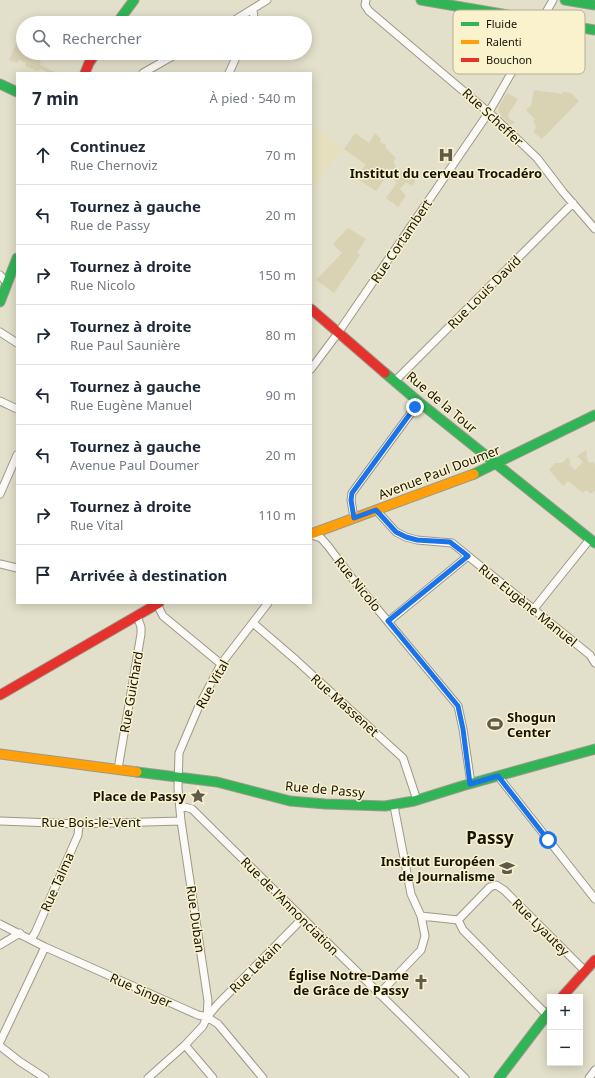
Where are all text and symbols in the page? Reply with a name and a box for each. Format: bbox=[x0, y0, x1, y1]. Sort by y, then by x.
legend bbox=[453, 10, 585, 74]
search box bbox=[16, 16, 312, 60]
text: Fluide bbox=[486, 16, 517, 31]
icon: search bbox=[30, 27, 52, 49]
text: Rechercher bbox=[62, 28, 142, 48]
text: Ralenti bbox=[486, 34, 522, 49]
text: Bouchon bbox=[486, 52, 532, 67]
street label: Rue Scheffer bbox=[459, 84, 528, 150]
text: 7 min bbox=[32, 87, 79, 110]
text: À pied · 540 m bbox=[210, 89, 296, 107]
text: Continuez bbox=[70, 136, 145, 156]
icon: ahead bbox=[32, 144, 54, 166]
text: 70 m bbox=[266, 146, 296, 164]
hospital icon: Institut du cerveau Trocadéro bbox=[437, 146, 455, 164]
text: Rue Chernoviz bbox=[70, 156, 158, 174]
place label: Institut du cerveau Trocadéro bbox=[350, 164, 542, 182]
street label: Rue Cortambert bbox=[366, 195, 436, 287]
text: Tournez à gauche bbox=[70, 196, 201, 216]
icon: left bbox=[32, 204, 54, 226]
text: 20 m bbox=[266, 206, 296, 224]
text: Rue de Passy bbox=[70, 216, 150, 234]
street label: Rue Louis David bbox=[443, 251, 525, 333]
text: Tournez à droite bbox=[70, 256, 191, 276]
icon: right bbox=[32, 264, 54, 286]
text: 150 m bbox=[258, 266, 296, 284]
text: Rue Nicolo bbox=[70, 276, 135, 294]
text: Tournez à droite bbox=[70, 316, 191, 336]
icon: right bbox=[32, 324, 54, 346]
text: 80 m bbox=[266, 326, 296, 344]
text: Rue Paul Saunière bbox=[70, 336, 180, 354]
street label: Rue de la Tour bbox=[403, 367, 482, 437]
text: Tournez à gauche bbox=[70, 376, 201, 396]
icon: left bbox=[32, 384, 54, 406]
text: 90 m bbox=[266, 386, 296, 404]
text: Rue Eugène Manuel bbox=[70, 396, 192, 414]
route end bbox=[406, 398, 424, 416]
text: Tournez à gauche bbox=[70, 436, 201, 456]
street label: Avenue Paul Doumer bbox=[375, 440, 503, 504]
icon: left bbox=[32, 444, 54, 466]
text: 20 m bbox=[266, 446, 296, 464]
text: Avenue Paul Doumer bbox=[70, 456, 199, 474]
text: Tournez à droite bbox=[70, 496, 191, 516]
icon: right bbox=[32, 504, 54, 526]
text: 110 m bbox=[258, 506, 296, 524]
text: Rue Vital bbox=[70, 516, 123, 534]
street label: Rue Nicolo bbox=[330, 553, 386, 615]
street label: Rue Eugène Manuel bbox=[475, 560, 581, 650]
icon: arrive bbox=[32, 564, 54, 586]
text: Arrivée à destination bbox=[70, 565, 227, 585]
street label: Rue Guichard bbox=[115, 650, 147, 734]
street label: Rue Vital bbox=[191, 656, 233, 712]
street label: Rue Massenet bbox=[307, 670, 383, 741]
place label: Shogun Center bbox=[507, 708, 556, 741]
sports icon: Shogun Center bbox=[486, 715, 504, 733]
street label: Rue de Passy bbox=[284, 777, 366, 801]
place label: Place de Passy bbox=[93, 787, 187, 805]
place icon: Place de Passy bbox=[189, 787, 207, 805]
street label: Rue Bois-le-Vent bbox=[41, 813, 141, 831]
district label: Passy bbox=[466, 826, 514, 849]
route start bbox=[539, 831, 557, 849]
street label: Rue Talma bbox=[36, 850, 78, 914]
place label: Institut Européen de Journalisme bbox=[381, 852, 495, 885]
street label: Rue de l'Annonciation bbox=[237, 853, 343, 959]
school or university icon: Institut Européen de Journalisme bbox=[498, 859, 516, 877]
street label: Rue Duban bbox=[182, 884, 210, 954]
street label: Rue Lyautey bbox=[508, 894, 574, 960]
street label: Rue Lekain bbox=[225, 937, 285, 997]
place label: Église Notre-Dame de Grâce de Passy bbox=[289, 966, 410, 999]
street label: Rue Singer bbox=[107, 968, 175, 1012]
church icon: Église Notre-Dame de Grâce de Passy bbox=[412, 973, 430, 991]
map controls bbox=[547, 994, 583, 1066]
button: + bbox=[547, 994, 583, 1030]
button: − bbox=[547, 1030, 583, 1066]

